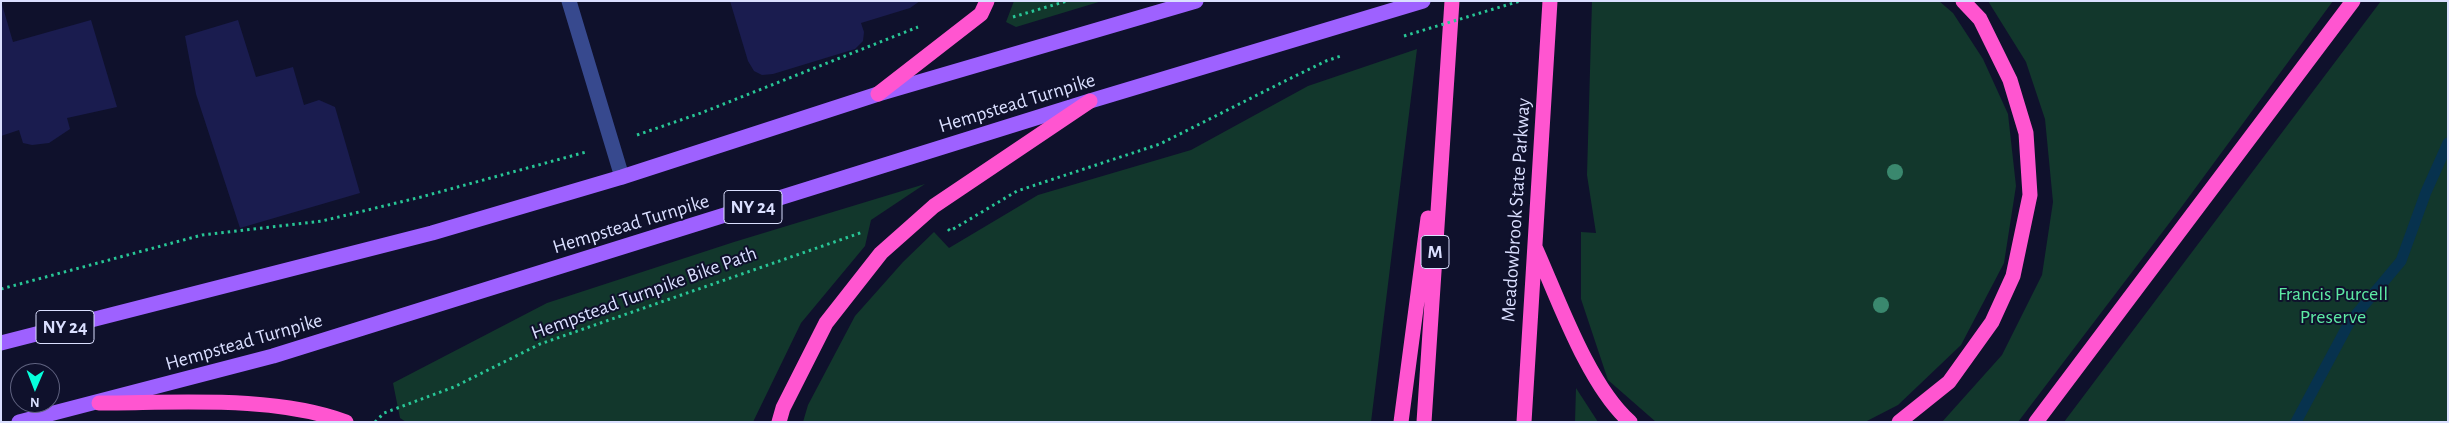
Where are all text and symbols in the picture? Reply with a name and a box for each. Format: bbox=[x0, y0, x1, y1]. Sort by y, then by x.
street label: Hempstead Turnpike bbox=[936, 68, 1098, 138]
street label: Meadowbrook State Parkway bbox=[1496, 97, 1536, 323]
street label: Hempstead Turnpike bbox=[550, 189, 712, 259]
road number: NY 24 bbox=[724, 190, 782, 223]
road number: M bbox=[1421, 236, 1449, 268]
street label: Hempstead Turnpike Bike Path bbox=[528, 241, 760, 345]
park label: Francis Purcell Preserve bbox=[2278, 282, 2388, 329]
street label: Hempstead Turnpike bbox=[163, 308, 325, 376]
road number: NY 24 bbox=[36, 311, 94, 344]
north arrow bbox=[10, 363, 60, 413]
text: N bbox=[30, 395, 40, 409]

